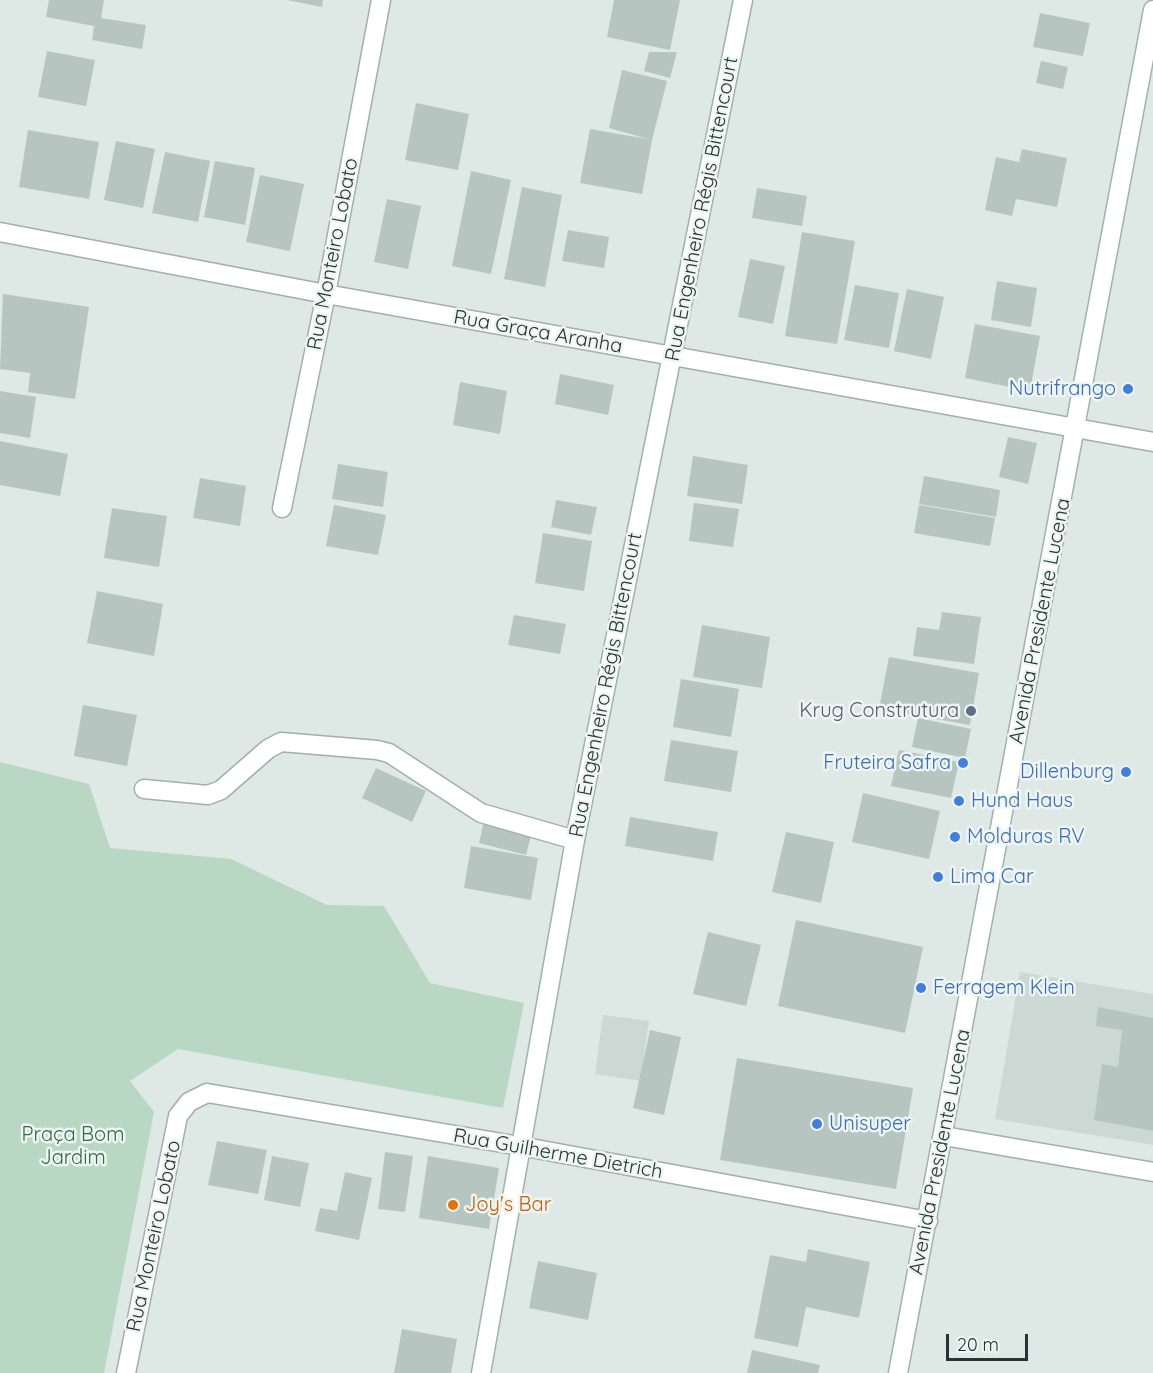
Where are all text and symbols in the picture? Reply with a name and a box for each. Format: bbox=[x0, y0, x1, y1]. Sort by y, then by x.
street label: Rua Engenheiro Régis Bittencourt bbox=[661, 55, 743, 363]
street label: Rua Monteiro Lobato bbox=[303, 156, 363, 352]
street label: Rua Graça Aranha bbox=[452, 305, 624, 359]
place label: Nutrifrango bbox=[1009, 377, 1116, 401]
marker: Nutrifrango bbox=[1121, 382, 1135, 396]
street label: Avenida Presidente Lucena bbox=[1004, 496, 1076, 746]
street label: Rua Engenheiro Régis Bittencourt bbox=[565, 531, 647, 839]
place label: Krug Construtura bbox=[799, 699, 959, 723]
marker: Krug Construtura bbox=[964, 704, 978, 718]
place label: Fruteira Safra bbox=[823, 751, 951, 775]
marker: Fruteira Safra bbox=[956, 756, 970, 770]
place label: Dillenburg bbox=[1020, 760, 1114, 784]
marker: Dillenburg bbox=[1119, 765, 1133, 779]
place label: Hund Haus bbox=[971, 789, 1073, 813]
marker: Hund Haus bbox=[952, 794, 966, 808]
place label: Molduras RV bbox=[967, 825, 1085, 849]
marker: Molduras RV bbox=[948, 830, 962, 844]
place label: Lima Car bbox=[950, 865, 1034, 889]
marker: Lima Car bbox=[931, 870, 945, 884]
place label: Ferragem Klein bbox=[933, 976, 1075, 1000]
marker: Ferragem Klein bbox=[914, 981, 928, 995]
street label: Avenida Presidente Lucena bbox=[904, 1027, 976, 1277]
place label: Unisuper bbox=[829, 1112, 911, 1136]
marker: Unisuper bbox=[810, 1117, 824, 1131]
park label: Praça Bom Jardim bbox=[22, 1123, 124, 1170]
street label: Rua Guilherme Dietrich bbox=[451, 1124, 665, 1184]
street label: Rua Monteiro Lobato bbox=[122, 1138, 186, 1334]
place label: Joy's Bar bbox=[465, 1193, 551, 1217]
marker: Joy's Bar bbox=[446, 1198, 460, 1212]
scale bar bbox=[949, 1322, 1032, 1360]
text: 20 m bbox=[957, 1333, 999, 1356]

